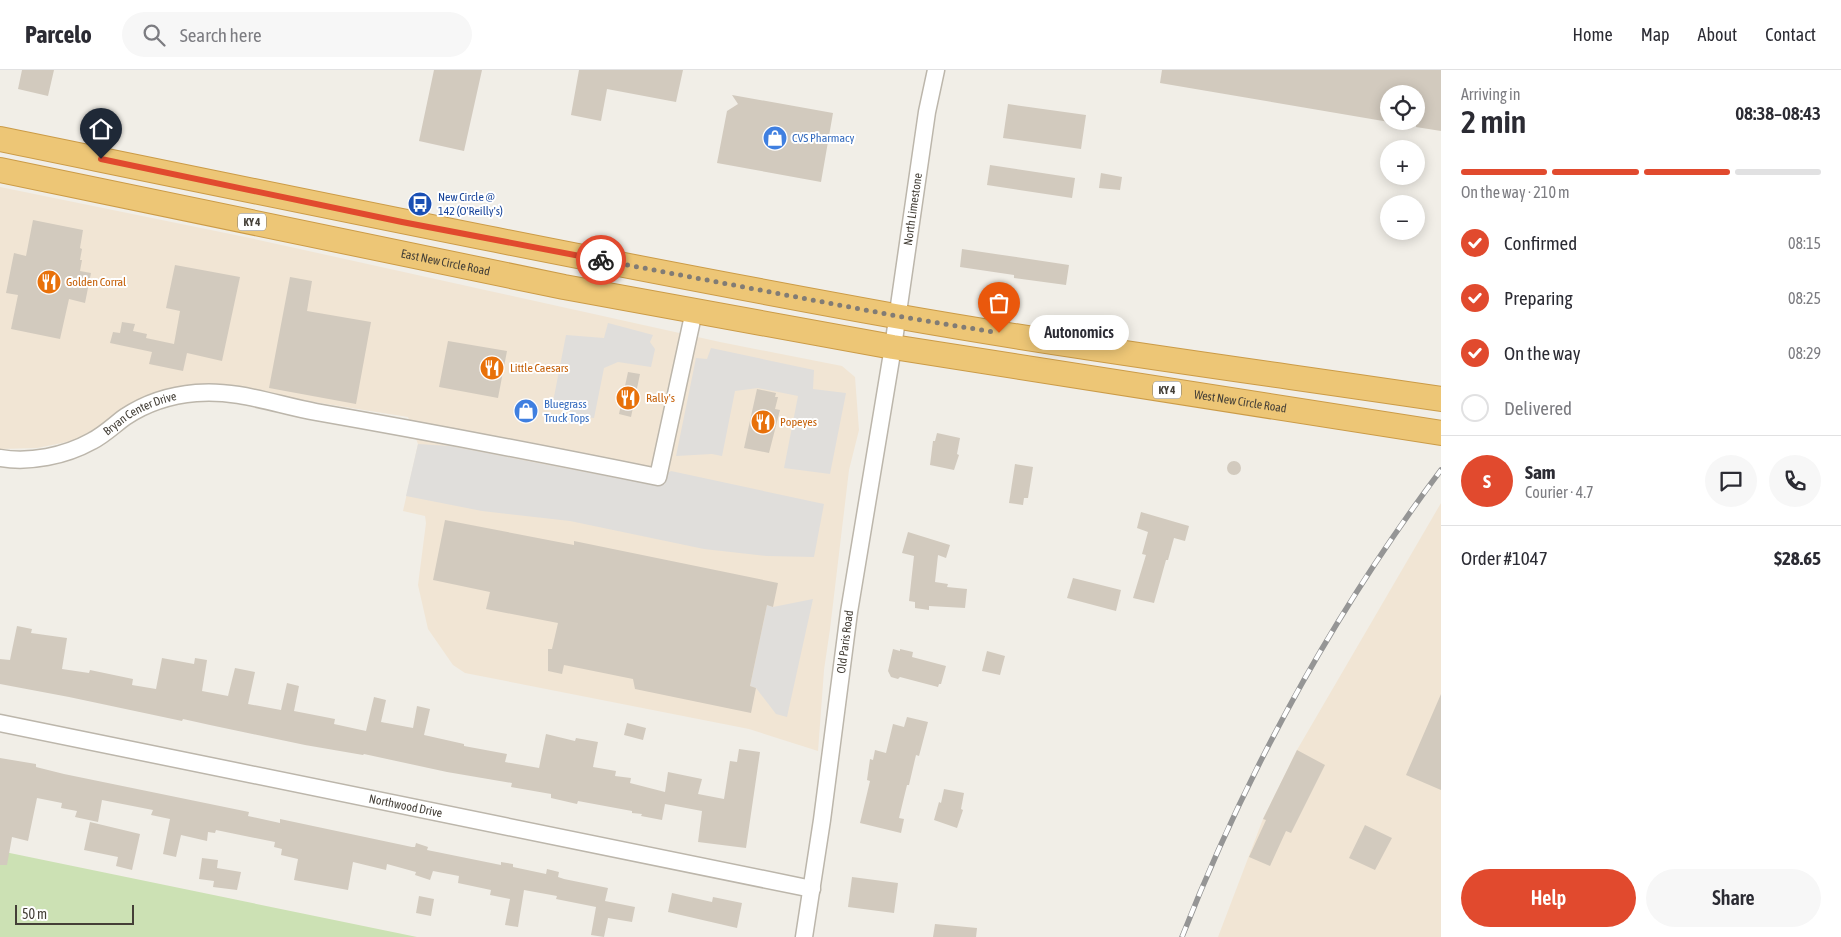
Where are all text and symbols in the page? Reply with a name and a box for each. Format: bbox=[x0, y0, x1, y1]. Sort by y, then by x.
search box bbox=[122, 12, 472, 57]
text: Parcelo bbox=[25, 21, 92, 48]
icon: search bbox=[140, 21, 168, 49]
text: Search here bbox=[180, 24, 262, 46]
text: Home bbox=[1573, 24, 1613, 45]
text: Map bbox=[1641, 24, 1670, 45]
text: About bbox=[1698, 24, 1737, 45]
text: Contact bbox=[1765, 24, 1816, 45]
map controls bbox=[1380, 85, 1425, 240]
button: locate bbox=[1380, 85, 1425, 130]
text: Arriving in bbox=[1461, 85, 1521, 103]
text: 08:38–08:43 bbox=[1735, 102, 1821, 124]
text: 2 min bbox=[1461, 103, 1526, 140]
pin bbox=[80, 108, 122, 159]
icon: home bbox=[87, 115, 115, 143]
shop icon: CVS Pharmacy bbox=[762, 125, 788, 151]
place label: CVS Pharmacy bbox=[792, 131, 854, 145]
button: + bbox=[1380, 140, 1425, 185]
street label: North Limestone bbox=[901, 172, 925, 246]
text: On the way · 210 m bbox=[1461, 183, 1570, 201]
place label: New Circle @ 142 (O'Reilly's) bbox=[438, 190, 503, 218]
bus stop icon: New Circle @ 142 (O'Reilly's) bbox=[407, 191, 433, 217]
button: − bbox=[1380, 195, 1425, 240]
road number: KY 4 bbox=[238, 214, 266, 230]
icon: check bbox=[1461, 229, 1489, 257]
text: Confirmed bbox=[1504, 232, 1577, 254]
text: 08:15 bbox=[1788, 234, 1821, 252]
courier bbox=[576, 235, 626, 285]
street label: East New Circle Road bbox=[400, 246, 491, 278]
icon: bike bbox=[587, 246, 615, 274]
restaurant icon: Golden Corral bbox=[36, 269, 62, 295]
place label: Golden Corral bbox=[66, 275, 127, 289]
pin bbox=[978, 282, 1020, 333]
icon: check bbox=[1461, 284, 1489, 312]
text: Preparing bbox=[1504, 287, 1573, 309]
icon: bag bbox=[985, 289, 1013, 317]
text: 08:25 bbox=[1788, 289, 1821, 307]
callout: Autonomics bbox=[1029, 316, 1129, 350]
text: Autonomics bbox=[1044, 323, 1114, 341]
icon: check bbox=[1461, 339, 1489, 367]
text: On the way bbox=[1504, 342, 1581, 364]
text: 08:29 bbox=[1788, 344, 1821, 362]
restaurant icon: Little Caesars bbox=[479, 355, 505, 381]
place label: Little Caesars bbox=[510, 361, 569, 375]
road number: KY 4 bbox=[1153, 382, 1181, 398]
restaurant icon: Rally's bbox=[615, 385, 641, 411]
street label: West New Circle Road bbox=[1193, 387, 1288, 416]
street label: Bryan Center Drive bbox=[101, 389, 178, 438]
place label: Rally's bbox=[646, 391, 675, 405]
place label: Bluegrass Truck Tops bbox=[544, 397, 589, 425]
text: Delivered bbox=[1504, 397, 1572, 419]
shop icon: Bluegrass Truck Tops bbox=[513, 398, 539, 424]
restaurant icon: Popeyes bbox=[750, 409, 776, 435]
place label: Popeyes bbox=[780, 415, 817, 429]
button: chat bbox=[1705, 455, 1757, 507]
button: phone bbox=[1769, 455, 1821, 507]
text: Sam bbox=[1525, 461, 1556, 483]
text: S bbox=[1483, 470, 1491, 492]
text: Courier · 4.7 bbox=[1525, 483, 1594, 501]
text: Order #1047 bbox=[1461, 547, 1548, 569]
text: $28.65 bbox=[1774, 547, 1821, 569]
street label: Old Paris Road bbox=[834, 609, 856, 674]
street label: Northwood Drive bbox=[368, 792, 443, 820]
button: Help bbox=[1461, 869, 1636, 927]
button: Share bbox=[1646, 869, 1821, 927]
scale bar bbox=[15, 902, 134, 925]
text: 50 m bbox=[22, 906, 47, 922]

